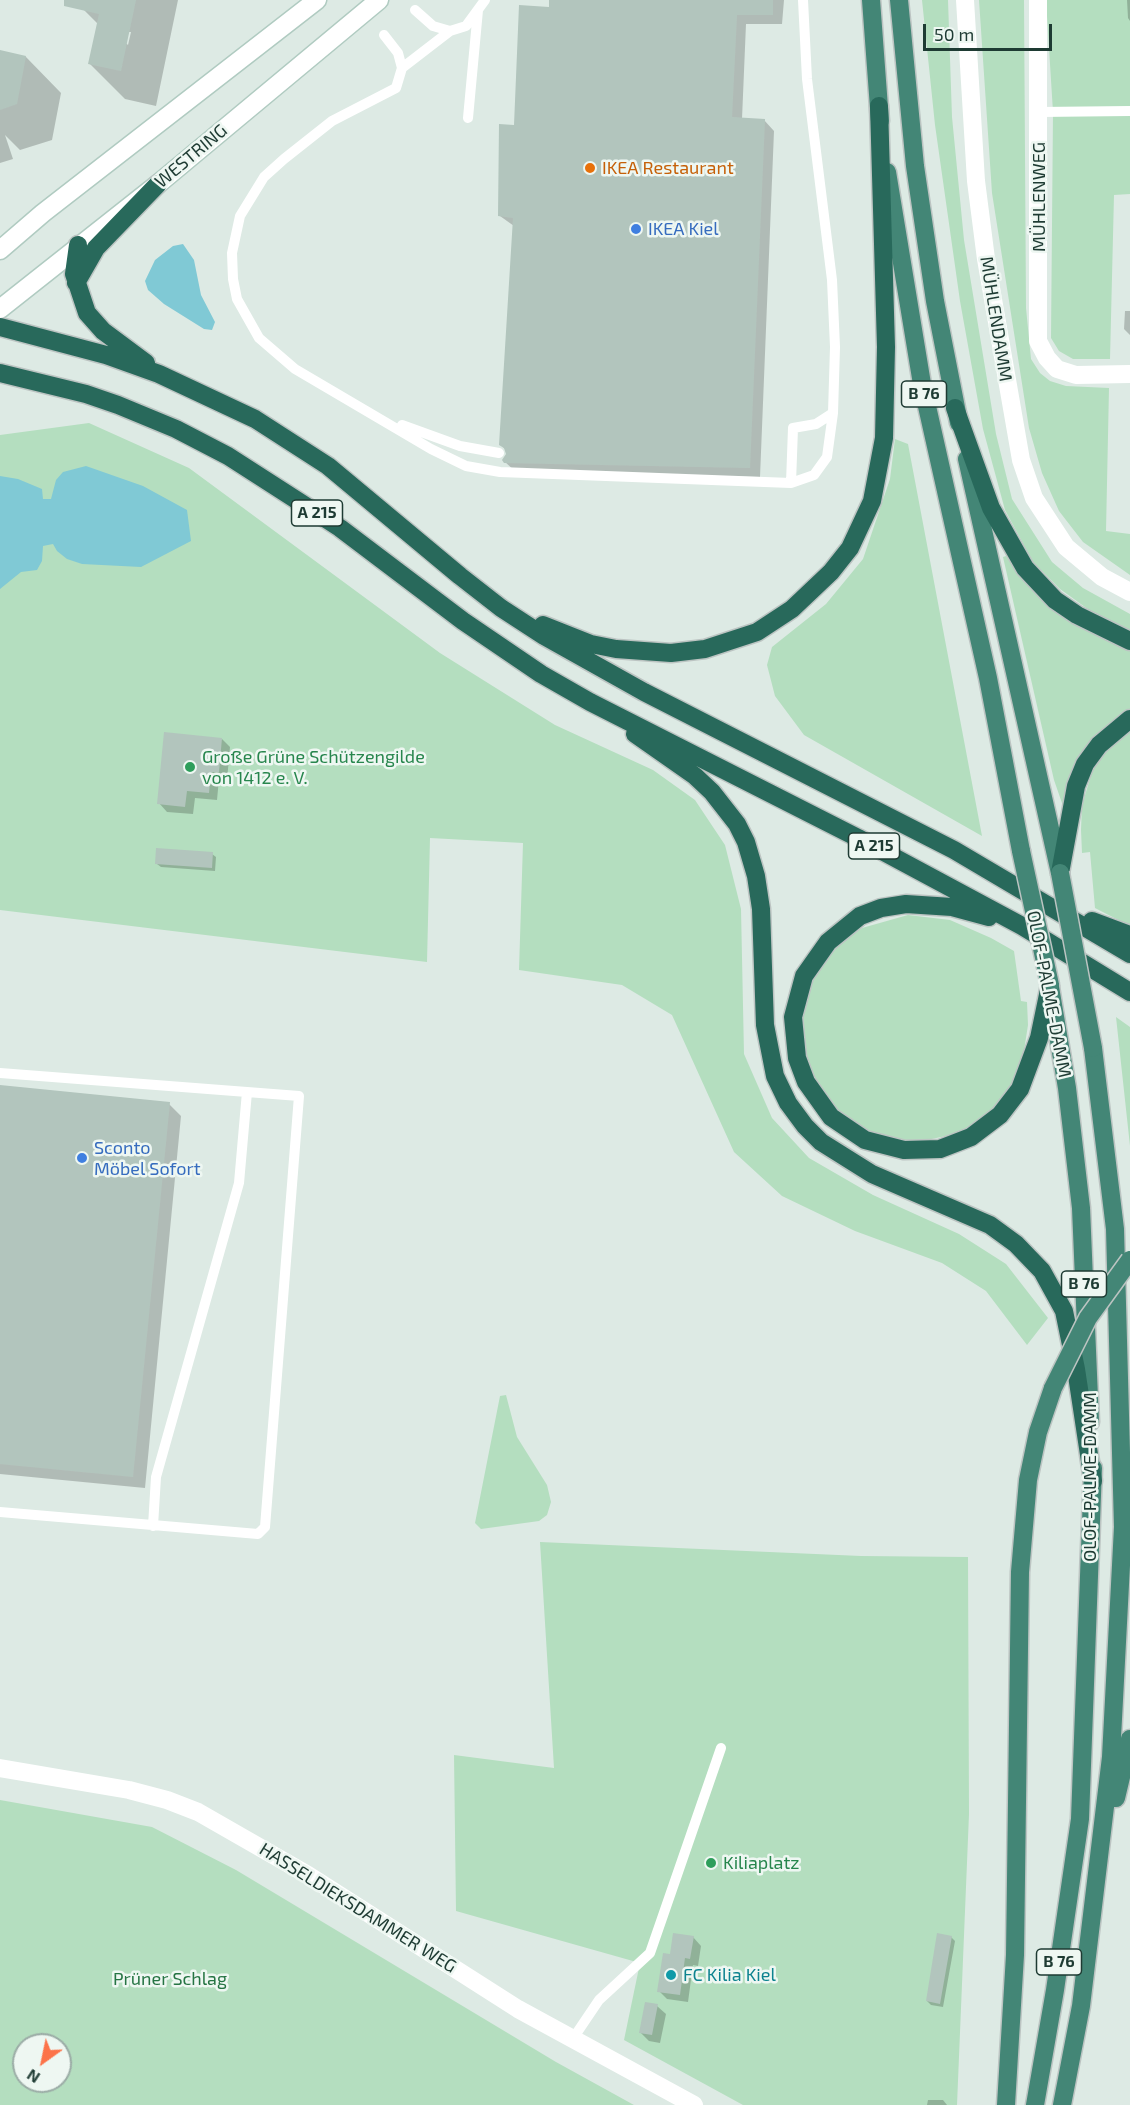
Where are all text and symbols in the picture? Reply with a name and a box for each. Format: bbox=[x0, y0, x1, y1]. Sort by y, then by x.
scale bar bbox=[926, 12, 1055, 50]
text: 50 m bbox=[934, 23, 974, 45]
street label: WESTRING bbox=[151, 120, 231, 192]
street label: MÜHLENWEG bbox=[1028, 142, 1050, 252]
place label: IKEA Restaurant bbox=[602, 157, 734, 179]
marker: IKEA Restaurant bbox=[583, 161, 597, 175]
place label: IKEA Kiel bbox=[648, 218, 719, 240]
marker: IKEA Kiel bbox=[629, 222, 643, 236]
street label: MÜHLENDAMM bbox=[975, 255, 1017, 383]
road number: B 76 bbox=[902, 381, 946, 407]
road number: A 215 bbox=[292, 500, 342, 526]
place label: Große Grüne Schützengilde von 1412 e. V. bbox=[202, 746, 425, 789]
marker: Große Grüne Schützengilde von 1412 e. V. bbox=[183, 760, 197, 774]
road number: A 215 bbox=[848, 833, 900, 859]
street label: OLOF-PALME-DAMM bbox=[1022, 909, 1076, 1079]
place label: Sconto Möbel Sofort bbox=[94, 1137, 201, 1180]
marker: Sconto Möbel Sofort bbox=[75, 1151, 89, 1165]
road number: B 76 bbox=[1062, 1271, 1106, 1297]
street label: OLOF-PALME-DAMM bbox=[1079, 1392, 1101, 1562]
street label: HASSELDIEKSDAMMER WEG bbox=[255, 1838, 461, 1978]
place label: Kiliaplatz bbox=[723, 1852, 799, 1874]
marker: Kiliaplatz bbox=[704, 1856, 718, 1870]
road number: B 76 bbox=[1036, 1949, 1082, 1975]
place label: FC Kilia Kiel bbox=[683, 1964, 776, 1986]
park label: Prüner Schlag bbox=[113, 1968, 227, 1990]
marker: FC Kilia Kiel bbox=[664, 1968, 678, 1982]
north arrow bbox=[12, 2033, 72, 2093]
text: N bbox=[23, 2066, 43, 2088]

